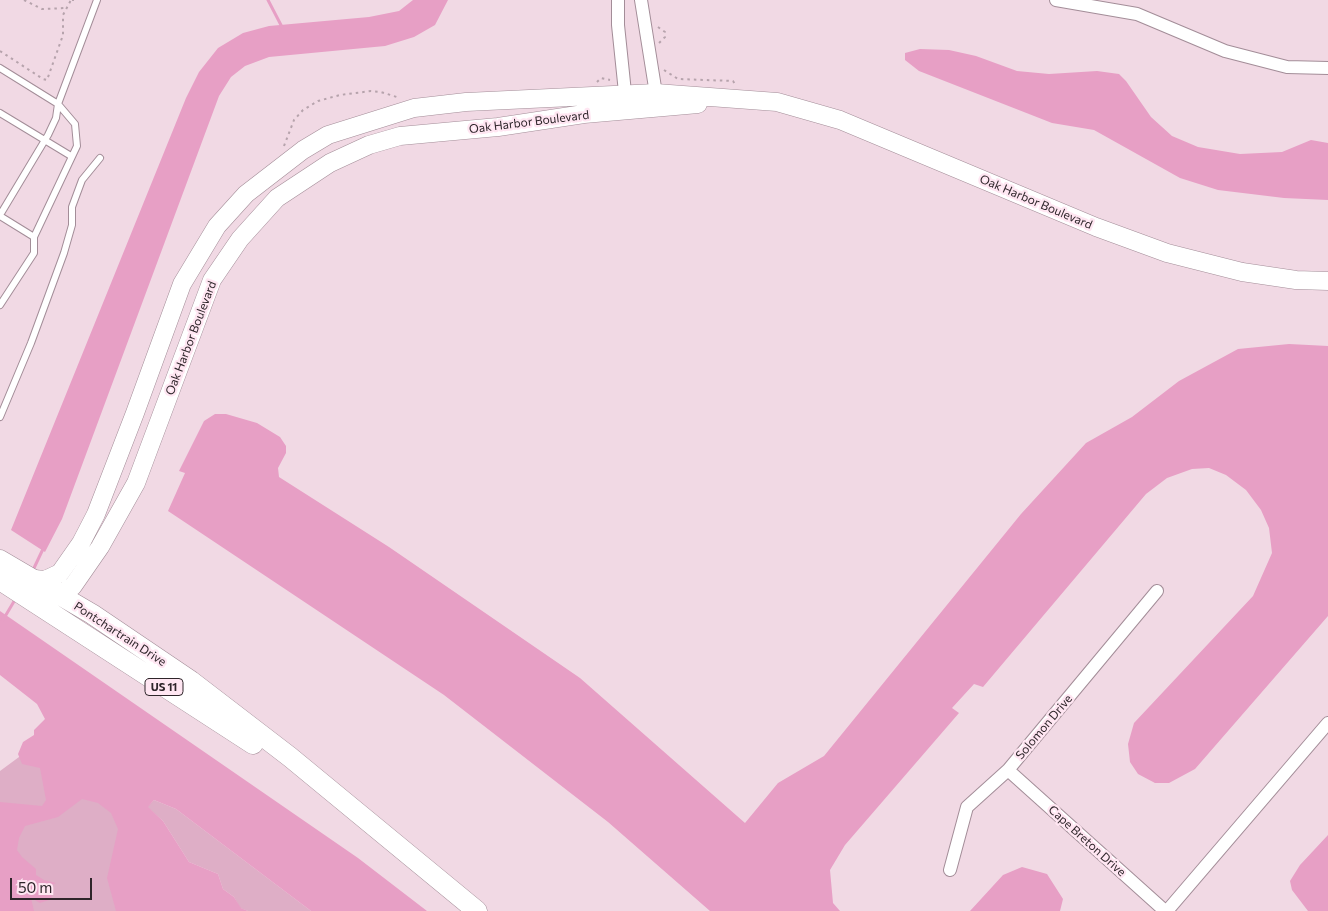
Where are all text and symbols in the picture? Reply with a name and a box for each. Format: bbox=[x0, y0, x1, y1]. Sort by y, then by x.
street label: Oak Harbor Boulevard bbox=[468, 107, 590, 137]
street label: Oak Harbor Boulevard bbox=[978, 172, 1094, 232]
street label: Oak Harbor Boulevard bbox=[163, 279, 219, 397]
street label: Pontchartrain Drive bbox=[71, 599, 169, 669]
road number: US 11 bbox=[145, 679, 183, 696]
street label: Solomon Drive bbox=[1013, 692, 1075, 762]
street label: Cape Breton Drive bbox=[1045, 803, 1129, 879]
scale bar bbox=[12, 868, 95, 900]
text: 50 m bbox=[18, 878, 52, 896]

